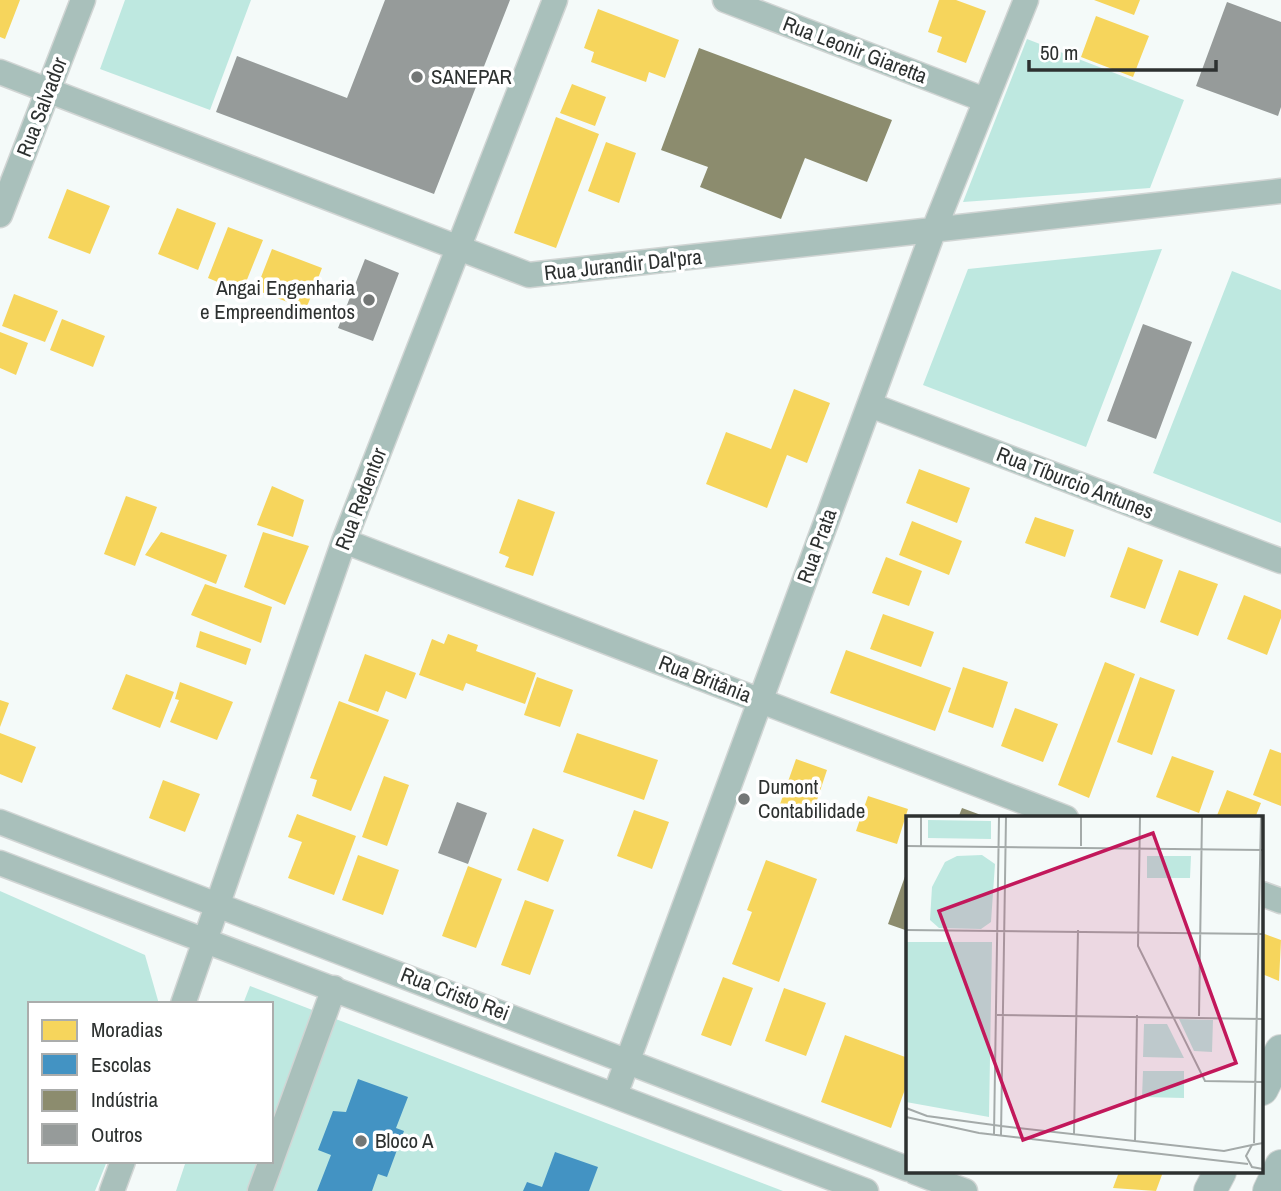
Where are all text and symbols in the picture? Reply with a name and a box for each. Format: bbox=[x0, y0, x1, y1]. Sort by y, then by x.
street label: Rua Leonir Giaretta bbox=[779, 9, 932, 90]
scale bar bbox=[1029, 28, 1216, 72]
text: 50 m bbox=[1040, 38, 1078, 67]
street label: Rua Salvador bbox=[9, 53, 74, 161]
place label: SANEPAR bbox=[431, 62, 512, 91]
marker: SANEPAR bbox=[409, 69, 425, 85]
street label: Rua Jurandir Dal'pra bbox=[543, 242, 704, 287]
place label: Angai Engenharia e Empreendimentos bbox=[200, 273, 355, 326]
marker: Angai Engenharia e Empreendimentos bbox=[361, 292, 377, 308]
street label: Rua Tíburcio Antunes bbox=[993, 439, 1158, 526]
street label: Rua Redentor bbox=[328, 443, 393, 554]
street label: Rua Prata bbox=[790, 504, 844, 587]
street label: Rua Britânia bbox=[655, 648, 756, 710]
place label: Dumont Contabilidade bbox=[758, 772, 865, 825]
marker: Dumont Contabilidade bbox=[736, 791, 752, 807]
inset map bbox=[906, 816, 1264, 1174]
street label: Rua Cristo Rei bbox=[397, 960, 514, 1027]
legend bbox=[28, 1002, 273, 1163]
text: Moradias bbox=[91, 1015, 163, 1044]
text: Escolas bbox=[91, 1050, 151, 1079]
text: Indústria bbox=[91, 1085, 158, 1114]
text: Outros bbox=[91, 1120, 143, 1149]
place label: Bloco A bbox=[375, 1126, 434, 1155]
marker: Bloco A bbox=[353, 1133, 369, 1149]

